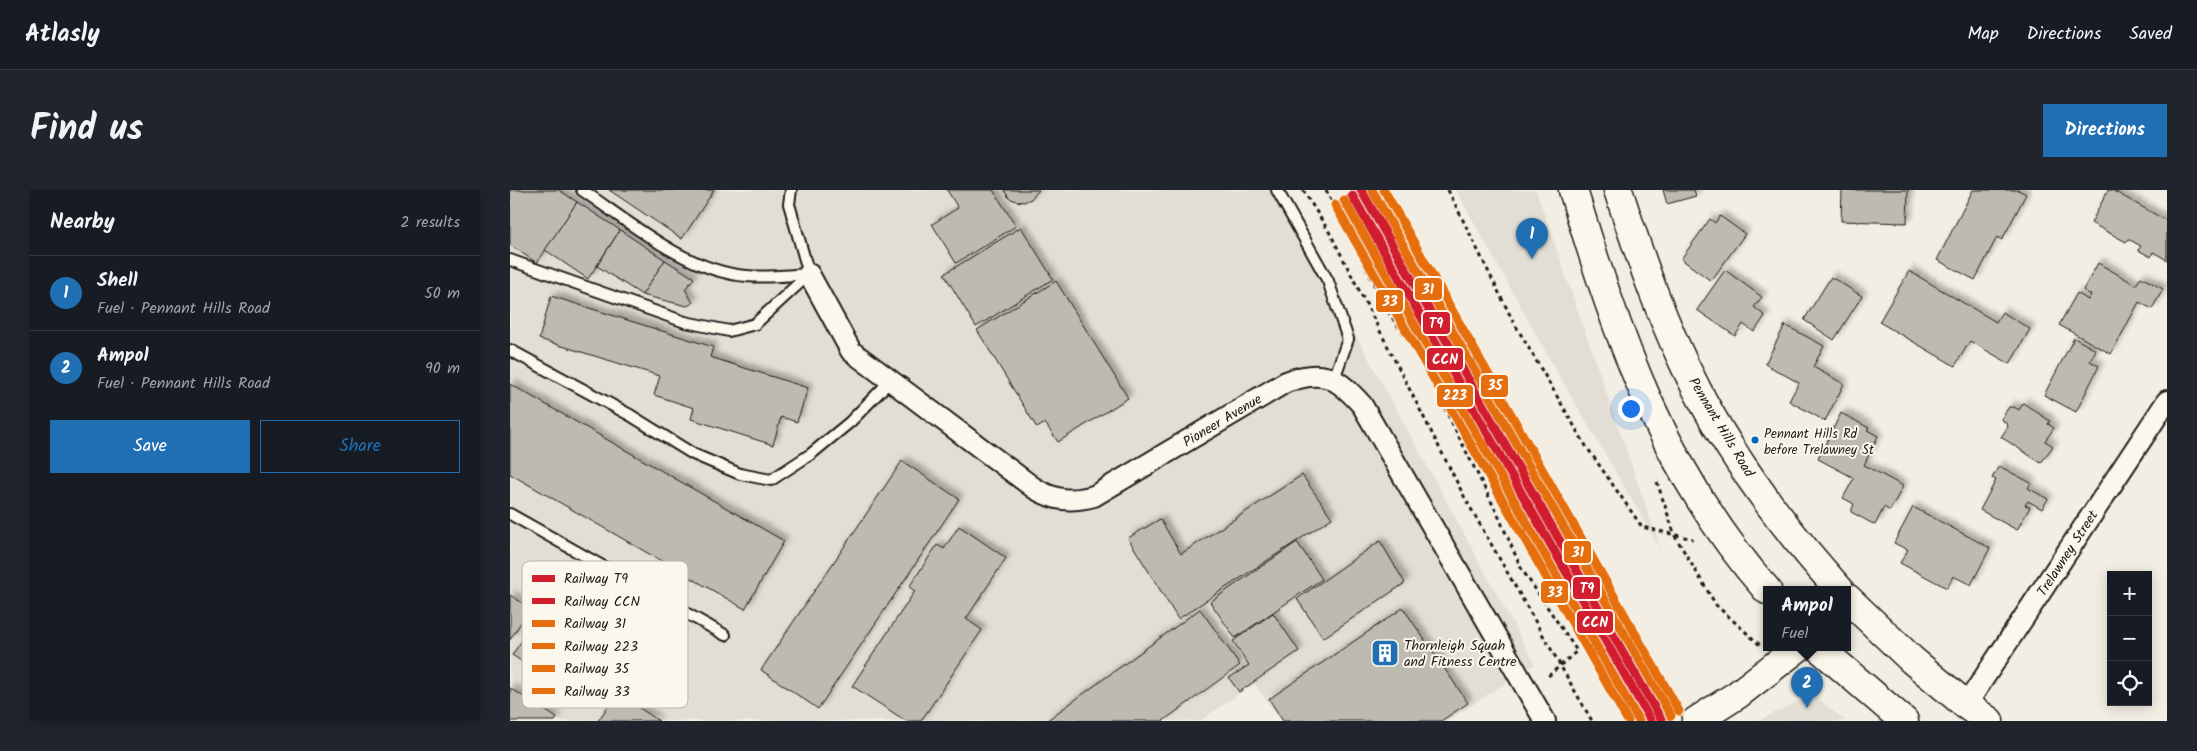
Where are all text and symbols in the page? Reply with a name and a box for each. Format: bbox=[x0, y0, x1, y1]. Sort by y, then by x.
text: Atlasly bbox=[25, 15, 100, 54]
text: Map bbox=[1967, 20, 1999, 49]
text: Directions bbox=[2027, 20, 2101, 49]
text: Saved bbox=[2129, 20, 2172, 49]
text: Find us bbox=[30, 102, 143, 158]
button: Directions bbox=[2043, 104, 2167, 157]
text: Nearby bbox=[50, 206, 115, 239]
text: 2 results bbox=[400, 210, 460, 235]
pin: 1 bbox=[1516, 218, 1548, 259]
text: Shell bbox=[97, 266, 138, 296]
line badge: 31 bbox=[1414, 277, 1443, 301]
text: 31 bbox=[1421, 279, 1435, 301]
text: 1 bbox=[64, 281, 68, 306]
text: 50 m bbox=[424, 281, 460, 306]
line badge: 33 bbox=[1375, 289, 1404, 313]
text: 33 bbox=[1381, 291, 1398, 313]
text: Fuel · Pennant Hills Road bbox=[97, 296, 270, 321]
line badge: T9 bbox=[1422, 311, 1451, 335]
text: T9 bbox=[1429, 313, 1443, 335]
text: Ampol bbox=[97, 341, 148, 371]
line badge: CCN bbox=[1426, 347, 1464, 371]
text: CCN bbox=[1432, 349, 1458, 371]
text: 2 bbox=[61, 356, 71, 381]
text: 90 m bbox=[425, 356, 460, 381]
text: Fuel · Pennant Hills Road bbox=[97, 371, 270, 396]
street label: Pennant Hills Road bbox=[1683, 373, 1760, 483]
line badge: 35 bbox=[1480, 374, 1509, 398]
text: 35 bbox=[1487, 375, 1504, 397]
line badge: 223 bbox=[1436, 384, 1474, 408]
text: 223 bbox=[1443, 385, 1467, 407]
street label: Pioneer Avenue bbox=[1179, 388, 1267, 453]
your location bbox=[1618, 396, 1644, 422]
button: Save bbox=[50, 420, 250, 473]
button: Share bbox=[260, 420, 460, 473]
place label: Pennant Hills Rd before Trelawney St bbox=[1764, 424, 1875, 461]
marker: Pennant Hills Rd before Trelawney St bbox=[1750, 435, 1760, 445]
street label: Trelawney Street bbox=[2032, 505, 2104, 601]
line badge: 31 bbox=[1563, 540, 1592, 564]
text: 31 bbox=[1571, 542, 1585, 564]
legend bbox=[522, 561, 688, 708]
text: Railway T9 bbox=[564, 568, 628, 590]
map controls bbox=[2107, 571, 2152, 706]
button: + bbox=[2107, 571, 2152, 616]
line badge: T9 bbox=[1572, 576, 1601, 600]
text: T9 bbox=[1580, 578, 1594, 600]
line badge: 33 bbox=[1540, 580, 1569, 604]
text: 33 bbox=[1546, 582, 1563, 604]
popup bbox=[1763, 586, 1851, 651]
text: Railway CCN bbox=[564, 591, 640, 613]
text: Ampol bbox=[1781, 591, 1833, 621]
line badge: CCN bbox=[1576, 610, 1614, 634]
text: CCN bbox=[1582, 612, 1608, 634]
text: Railway 31 bbox=[564, 613, 626, 635]
button: − bbox=[2107, 616, 2152, 661]
text: Fuel bbox=[1781, 621, 1808, 646]
place label: Thornleigh Squah and Fitness Centre bbox=[1404, 635, 1517, 673]
text: Railway 223 bbox=[564, 636, 638, 658]
building icon: Thornleigh Squah and Fitness Centre bbox=[1370, 638, 1400, 668]
text: Railway 35 bbox=[564, 658, 631, 680]
button: locate bbox=[2107, 661, 2152, 706]
pin: 2 bbox=[1791, 667, 1823, 708]
text: Railway 33 bbox=[564, 681, 630, 703]

